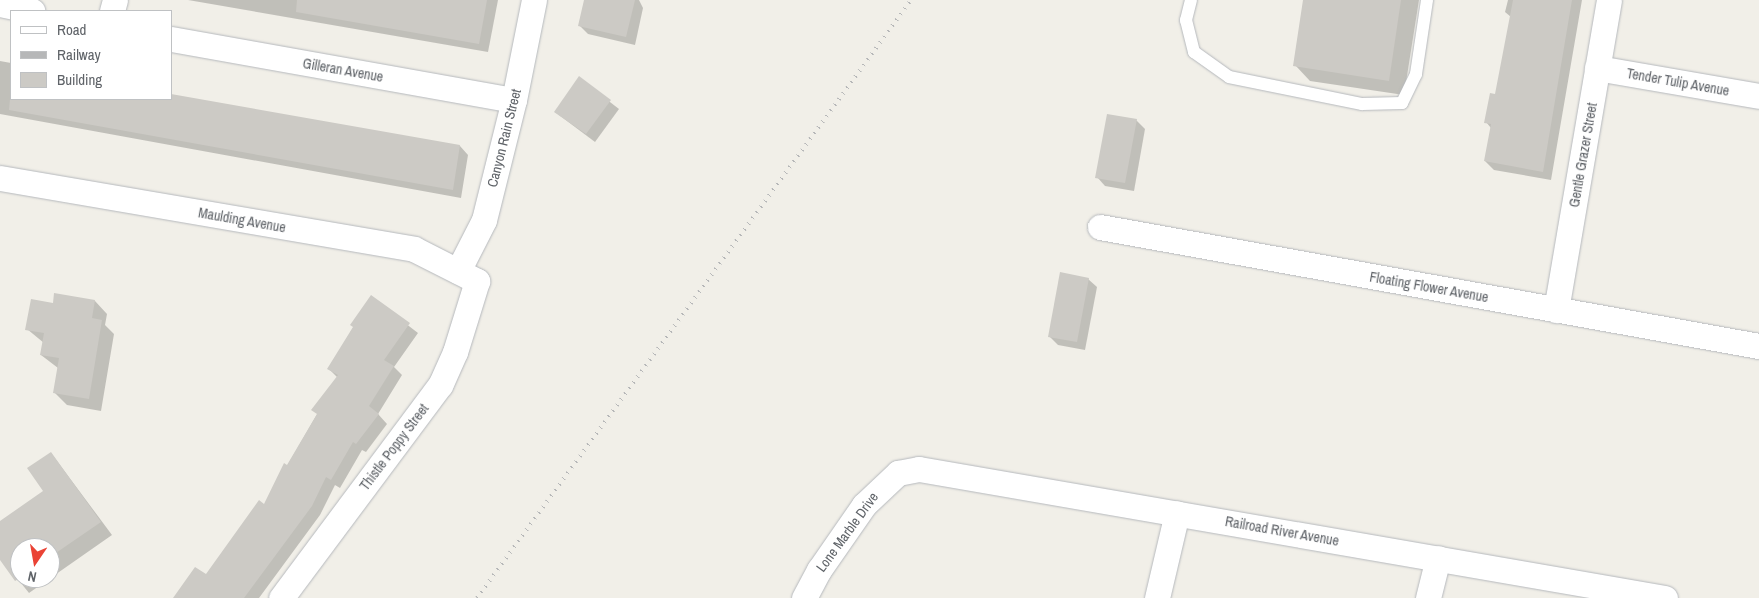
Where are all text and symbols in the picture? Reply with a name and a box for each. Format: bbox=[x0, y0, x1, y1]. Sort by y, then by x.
legend bbox=[10, 10, 172, 100]
text: Road bbox=[57, 19, 86, 40]
text: Railway bbox=[57, 44, 101, 65]
street label: Gilleran Avenue bbox=[301, 55, 385, 85]
street label: Tender Tulip Avenue bbox=[1625, 65, 1731, 99]
text: Building bbox=[57, 69, 102, 90]
street label: Canyon Rain Street bbox=[484, 87, 524, 189]
street label: Gentle Grazer Street bbox=[1566, 101, 1600, 209]
street label: Maulding Avenue bbox=[197, 204, 287, 236]
street label: Floating Flower Avenue bbox=[1368, 268, 1490, 306]
street label: Thistle Poppy Street bbox=[356, 400, 432, 494]
street label: Lone Marble Drive bbox=[812, 489, 882, 575]
street label: Railroad River Avenue bbox=[1223, 513, 1341, 549]
north arrow bbox=[10, 538, 60, 588]
text: N bbox=[26, 567, 38, 586]

